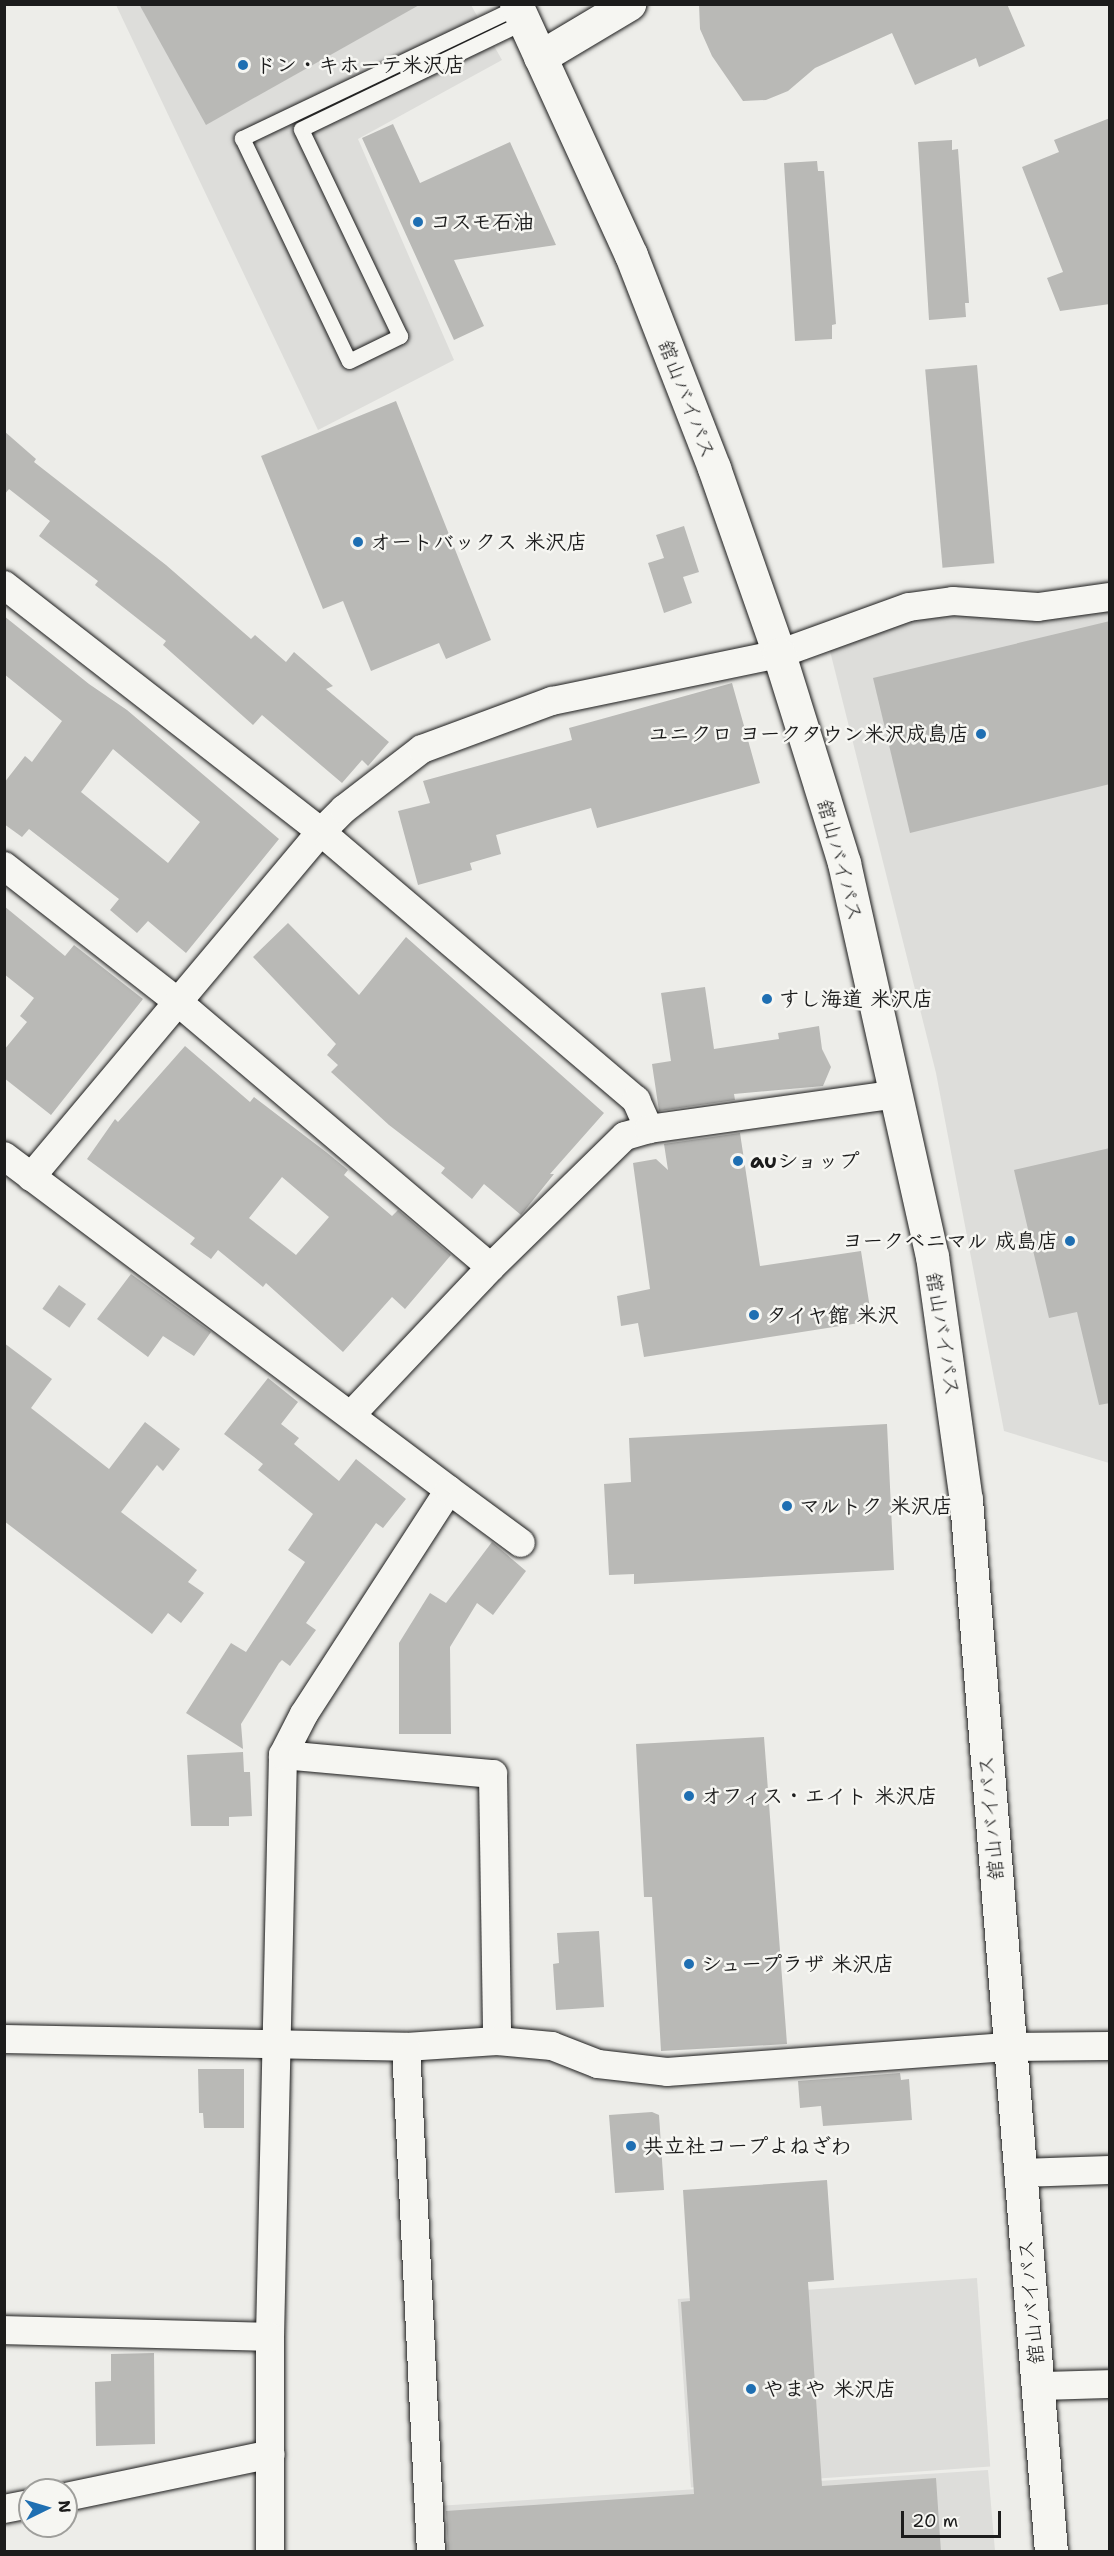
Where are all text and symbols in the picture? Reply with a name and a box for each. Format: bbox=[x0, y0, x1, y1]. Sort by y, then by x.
place label: ドン・キホーテ米沢店 bbox=[255, 52, 465, 78]
marker: ドン・キホーテ米沢店 bbox=[236, 58, 250, 72]
place label: コスモ石油 bbox=[430, 209, 535, 235]
marker: コスモ石油 bbox=[411, 215, 425, 229]
street label: 舘山バイパス bbox=[653, 336, 721, 462]
place label: オートバックス 米沢店 bbox=[370, 529, 587, 555]
marker: オートバックス 米沢店 bbox=[351, 535, 365, 549]
place label: ユニクロ ヨークタウン米沢成島店 bbox=[648, 721, 969, 747]
marker: ユニクロ ヨークタウン米沢成島店 bbox=[974, 727, 988, 741]
street label: 舘山バイパス bbox=[812, 796, 868, 924]
place label: すし海道 米沢店 bbox=[779, 986, 933, 1012]
marker: すし海道 米沢店 bbox=[760, 992, 774, 1006]
place label: auショップ bbox=[750, 1148, 861, 1174]
marker: auショップ bbox=[731, 1154, 745, 1168]
place label: ヨークベニマル 成島店 bbox=[842, 1228, 1058, 1254]
marker: ヨークベニマル 成島店 bbox=[1063, 1234, 1077, 1248]
street label: 舘山バイパス bbox=[921, 1270, 965, 1398]
place label: タイヤ館 米沢 bbox=[766, 1302, 899, 1328]
marker: タイヤ館 米沢 bbox=[747, 1308, 761, 1322]
place label: マルトク 米沢店 bbox=[799, 1493, 953, 1519]
marker: マルトク 米沢店 bbox=[780, 1499, 794, 1513]
street label: 舘山バイパス bbox=[973, 1754, 1009, 1882]
place label: オフィス・エイト 米沢店 bbox=[701, 1783, 939, 1809]
marker: オフィス・エイト 米沢店 bbox=[682, 1789, 696, 1803]
place label: シュープラザ 米沢店 bbox=[701, 1951, 897, 1977]
marker: シュープラザ 米沢店 bbox=[682, 1957, 696, 1971]
place label: 共立社コープよねざわ bbox=[643, 2133, 853, 2159]
marker: 共立社コープよねざわ bbox=[624, 2139, 638, 2153]
street label: 舘山バイパス bbox=[1013, 2238, 1049, 2366]
place label: やまや 米沢店 bbox=[763, 2376, 896, 2402]
marker: やまや 米沢店 bbox=[744, 2382, 758, 2396]
north arrow bbox=[18, 2478, 78, 2538]
text: N bbox=[53, 2499, 75, 2514]
scale bar bbox=[904, 2499, 1004, 2537]
text: 20 m bbox=[912, 2509, 958, 2533]

